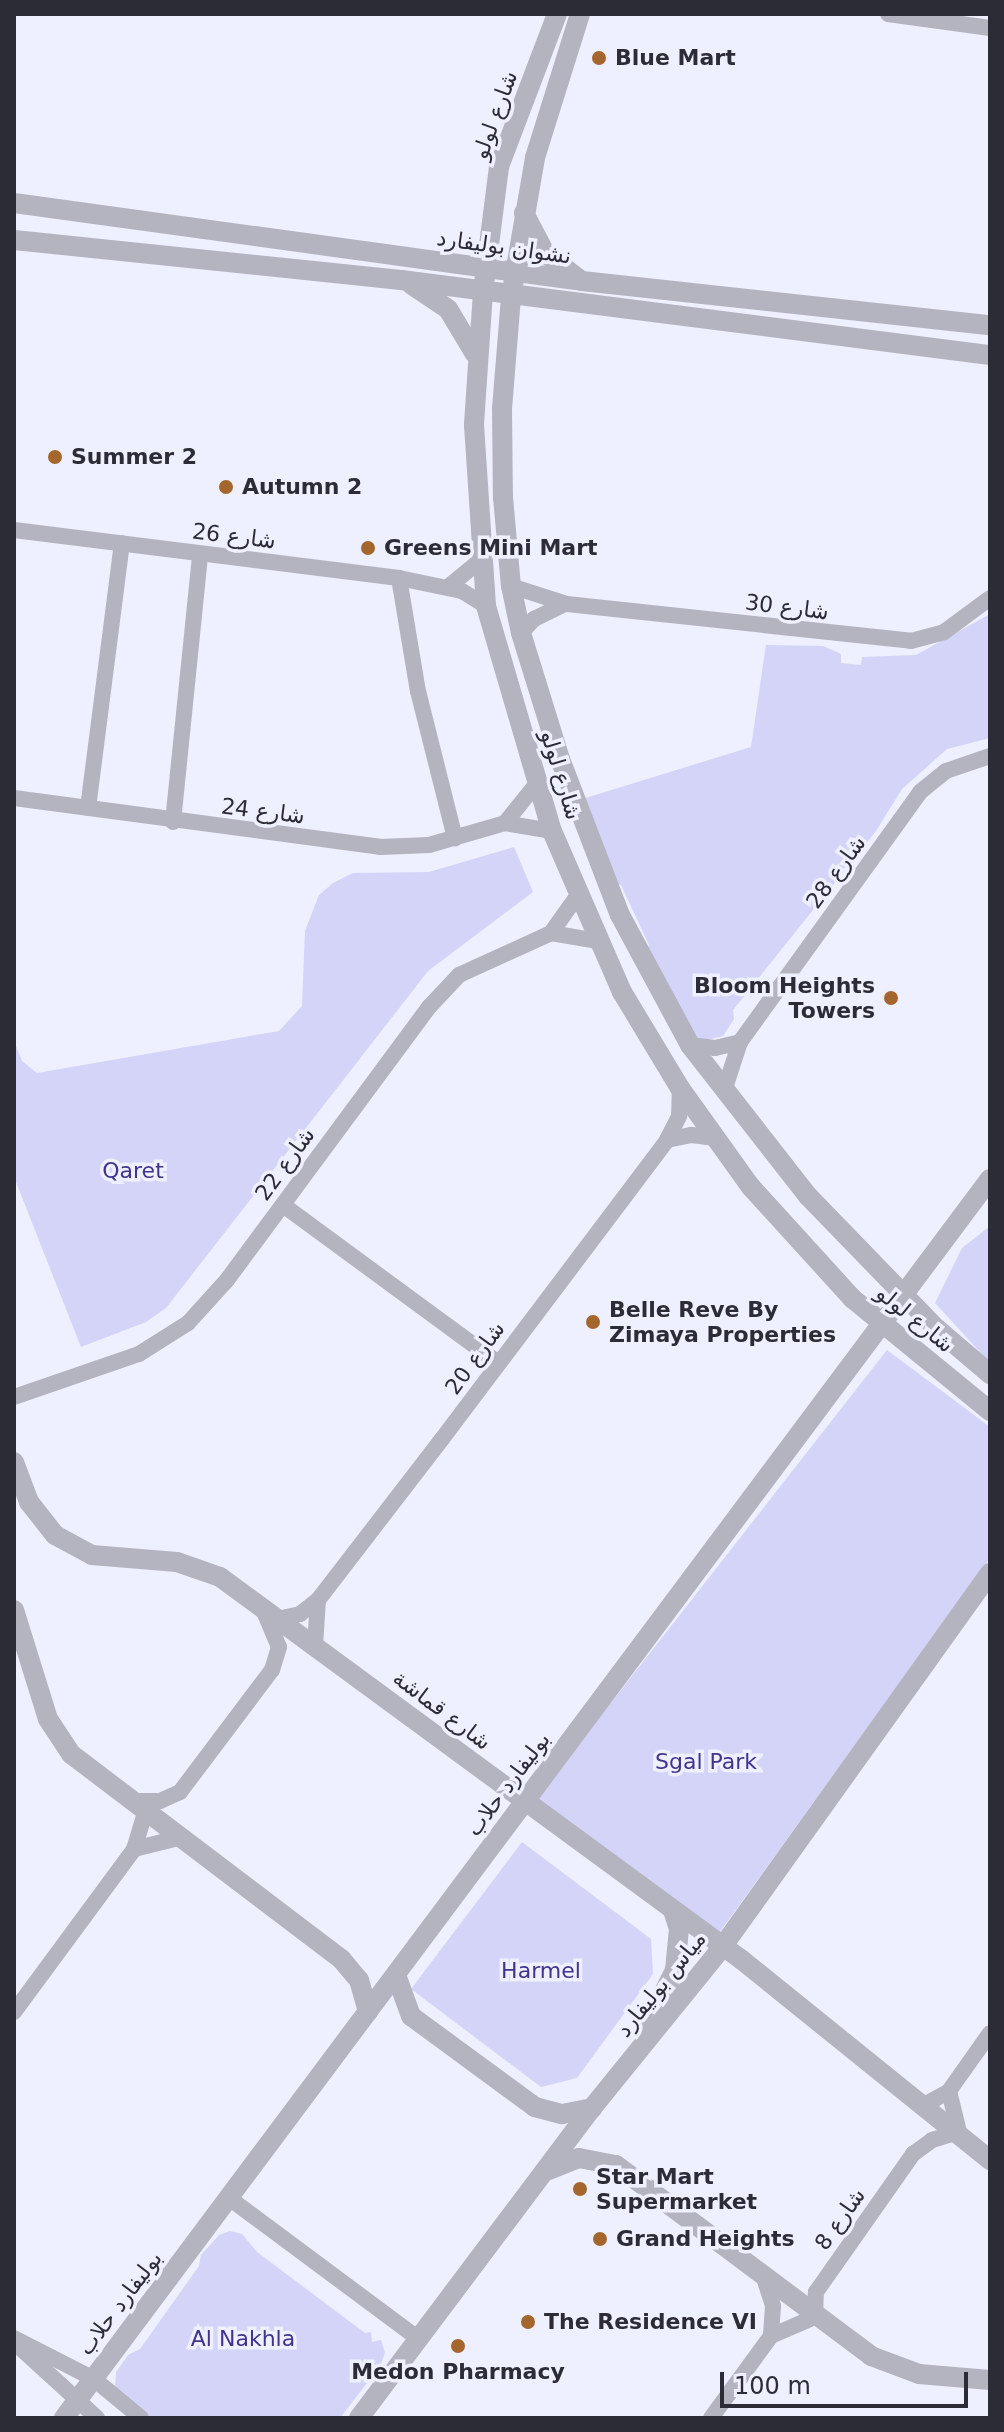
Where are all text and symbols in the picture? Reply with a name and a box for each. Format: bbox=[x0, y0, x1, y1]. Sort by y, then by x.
place label: Blue Mart bbox=[615, 45, 736, 71]
marker: Blue Mart bbox=[590, 49, 608, 67]
street label: شارع لولو bbox=[467, 67, 523, 163]
street label: نشوان بوليفارد bbox=[435, 225, 573, 269]
place label: Summer 2 bbox=[71, 444, 197, 470]
marker: Summer 2 bbox=[46, 448, 64, 466]
place label: Autumn 2 bbox=[242, 474, 362, 500]
marker: Autumn 2 bbox=[217, 478, 235, 496]
street label: شارع 26 bbox=[191, 518, 277, 554]
place label: Greens Mini Mart bbox=[384, 535, 598, 561]
marker: Greens Mini Mart bbox=[359, 539, 377, 557]
street label: شارع 30 bbox=[744, 589, 830, 625]
street label: شارع لولو bbox=[535, 727, 587, 823]
street label: شارع 24 bbox=[220, 793, 306, 829]
street label: شارع 28 bbox=[801, 830, 871, 914]
place label: Bloom Heights Towers bbox=[694, 972, 875, 1024]
marker: Bloom Heights Towers bbox=[882, 989, 900, 1007]
street label: شارع 22 bbox=[250, 1122, 320, 1206]
park label: Qaret bbox=[102, 1158, 164, 1184]
street label: شارع لولو bbox=[871, 1280, 959, 1358]
place label: Belle Reve By Zimaya Properties bbox=[609, 1296, 836, 1348]
marker: Belle Reve By Zimaya Properties bbox=[584, 1313, 602, 1331]
street label: شارع 20 bbox=[440, 1316, 510, 1400]
street label: شارع قماشة bbox=[388, 1665, 496, 1755]
street label: بوليفارد حلاب bbox=[460, 1727, 556, 1841]
park label: Sgal Park bbox=[655, 1749, 757, 1775]
street label: مياس بوليفارد bbox=[610, 1926, 712, 2042]
park label: Harmel bbox=[501, 1958, 581, 1984]
place label: Star Mart Supermarket bbox=[596, 2163, 757, 2214]
marker: Star Mart Supermarket bbox=[571, 2180, 589, 2198]
street label: شارع 8 bbox=[809, 2183, 871, 2255]
place label: Grand Heights bbox=[616, 2226, 795, 2252]
marker: Grand Heights bbox=[591, 2230, 609, 2248]
street label: بوليفارد حلاب bbox=[72, 2246, 168, 2360]
place label: The Residence VI bbox=[544, 2309, 757, 2335]
marker: The Residence VI bbox=[519, 2313, 537, 2331]
park label: Al Nakhla bbox=[191, 2326, 295, 2352]
marker: Medon Pharmacy bbox=[449, 2337, 467, 2355]
scale bar bbox=[724, 2356, 972, 2406]
place label: Medon Pharmacy bbox=[351, 2359, 565, 2385]
text: 100 m bbox=[734, 2372, 811, 2400]

